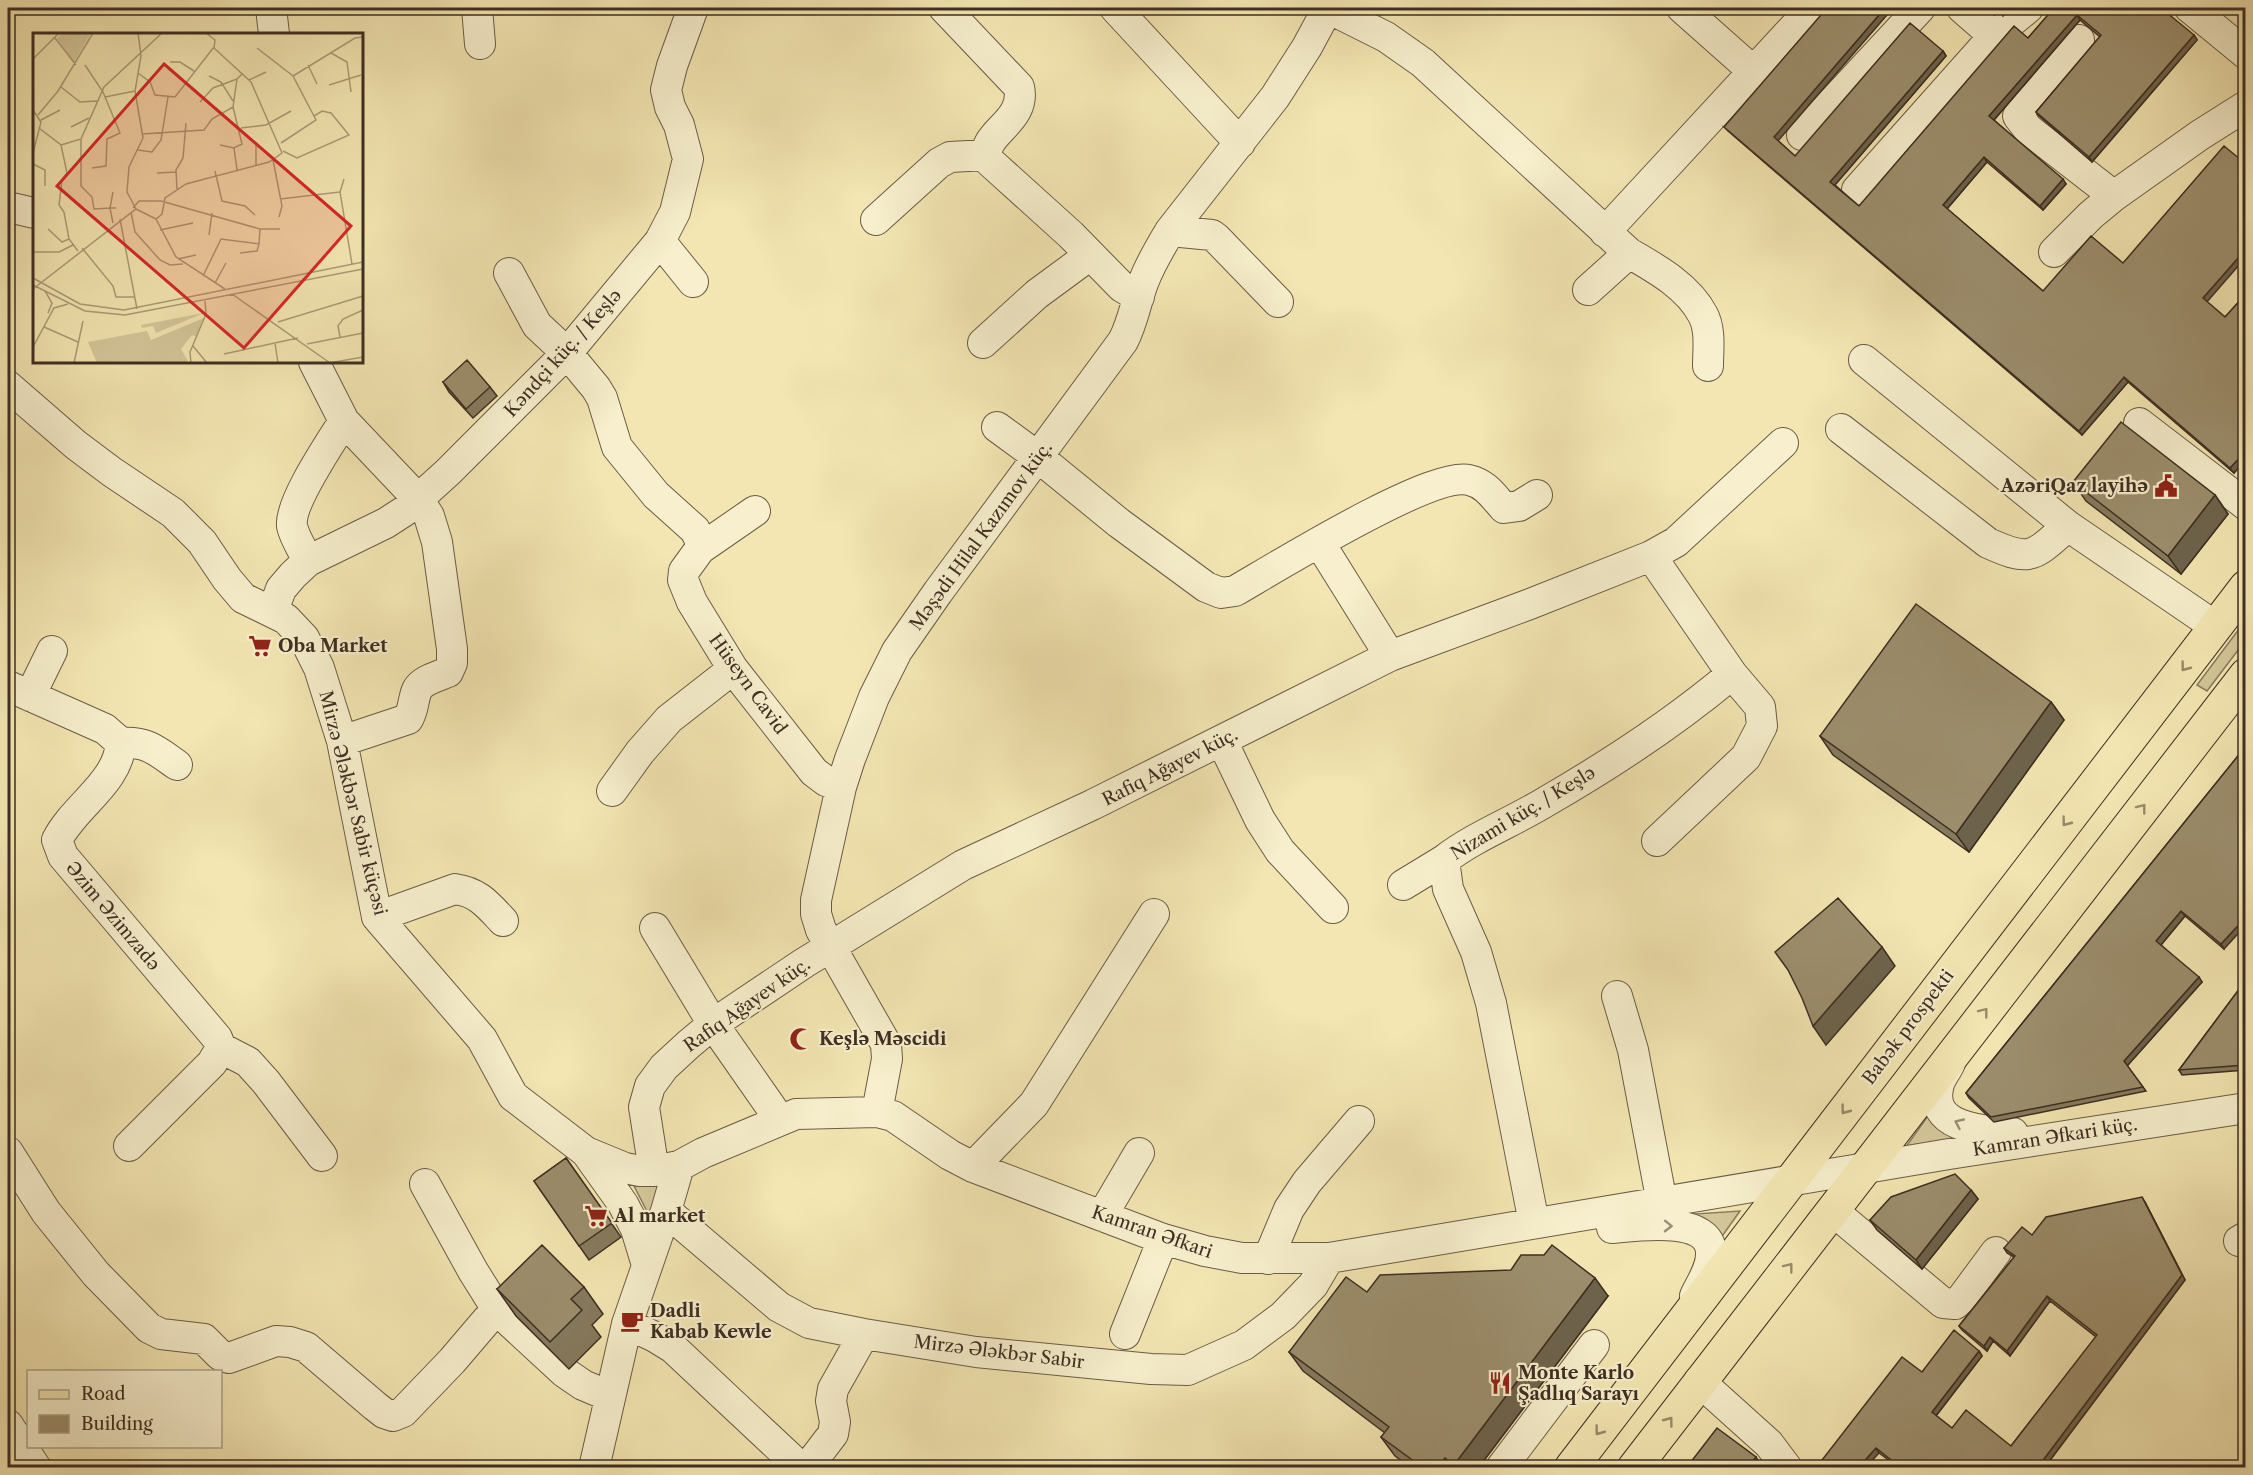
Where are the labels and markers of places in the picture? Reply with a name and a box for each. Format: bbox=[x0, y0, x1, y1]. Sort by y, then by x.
public building icon: AzəriQaz layihə bbox=[2153, 473, 2179, 499]
place label: AzəriQaz layihə bbox=[2000, 475, 2148, 497]
supermarket icon: Oba Market bbox=[247, 633, 273, 659]
place label: Oba Market bbox=[278, 635, 388, 657]
mosque icon: Keşlə Məscidi bbox=[788, 1026, 814, 1052]
place label: Keşlə Məscidi bbox=[819, 1028, 947, 1050]
supermarket icon: Al market bbox=[583, 1203, 609, 1229]
place label: Al market bbox=[613, 1205, 706, 1227]
place label: Dadli Kabab Kewle bbox=[650, 1300, 772, 1343]
cafe icon: Dadli Kabab Kewle bbox=[619, 1308, 645, 1334]
place label: Monte Karlo Şadlıq Sarayı bbox=[1518, 1362, 1640, 1405]
restaurant icon: Monte Karlo Şadlıq Sarayı bbox=[1487, 1370, 1513, 1396]

